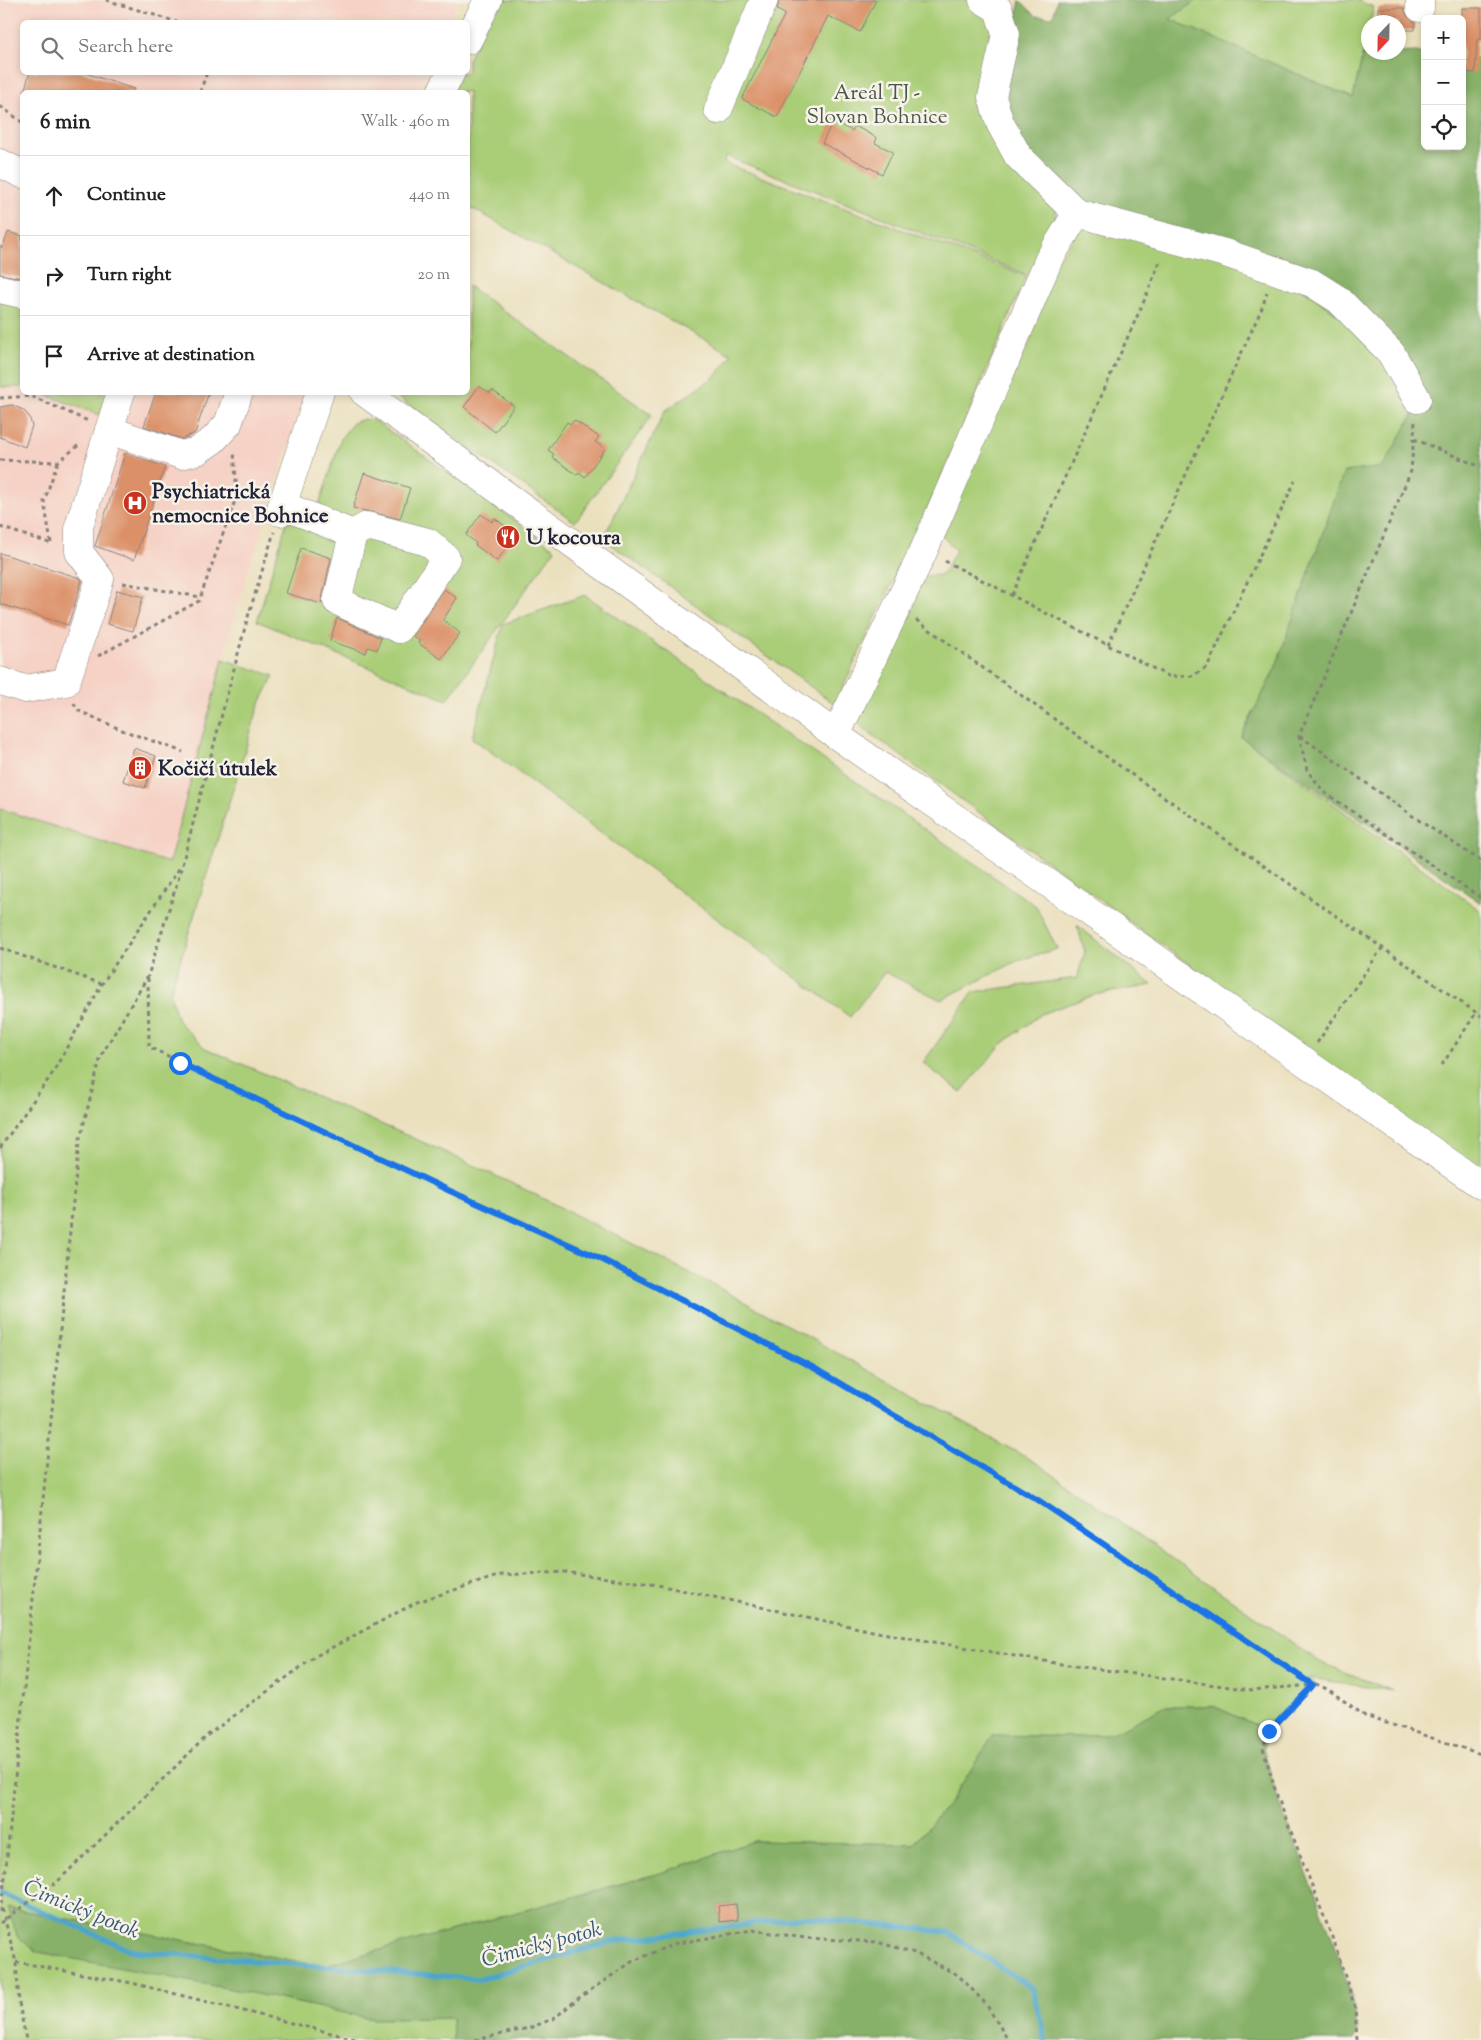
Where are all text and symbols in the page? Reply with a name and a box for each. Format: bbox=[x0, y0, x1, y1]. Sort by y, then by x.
north arrow bbox=[1361, 15, 1406, 60]
map controls bbox=[1421, 15, 1466, 150]
button: + bbox=[1421, 15, 1466, 60]
search box bbox=[20, 20, 470, 75]
icon: search bbox=[38, 34, 66, 62]
text: Search here bbox=[78, 34, 173, 61]
button: − bbox=[1421, 60, 1466, 105]
park label: Areál TJ - Slovan Bohnice bbox=[806, 79, 948, 133]
button: locate bbox=[1421, 105, 1466, 150]
text: 6 min bbox=[40, 108, 91, 138]
text: Walk · 460 m bbox=[361, 111, 450, 134]
icon: ahead bbox=[40, 182, 68, 210]
text: Continue bbox=[87, 182, 166, 209]
text: 440 m bbox=[409, 184, 450, 207]
icon: right bbox=[40, 262, 68, 290]
text: Turn right bbox=[87, 262, 171, 289]
text: 20 m bbox=[417, 264, 450, 287]
icon: arrive bbox=[40, 342, 68, 370]
text: Arrive at destination bbox=[87, 342, 255, 369]
place label: Psychiatrická nemocnice Bohnice bbox=[152, 478, 329, 532]
hospital icon: Psychiatrická nemocnice Bohnice bbox=[122, 490, 148, 516]
restaurant icon: U kocoura bbox=[495, 524, 521, 550]
place label: U kocoura bbox=[526, 524, 621, 554]
building icon: Kočičí útulek bbox=[127, 755, 153, 781]
place label: Kočičí útulek bbox=[158, 755, 278, 785]
route start bbox=[169, 1052, 192, 1075]
route end bbox=[1258, 1720, 1281, 1743]
water label: Čimický potok bbox=[18, 1872, 144, 1949]
water label: Čimický potok bbox=[478, 1914, 605, 1977]

